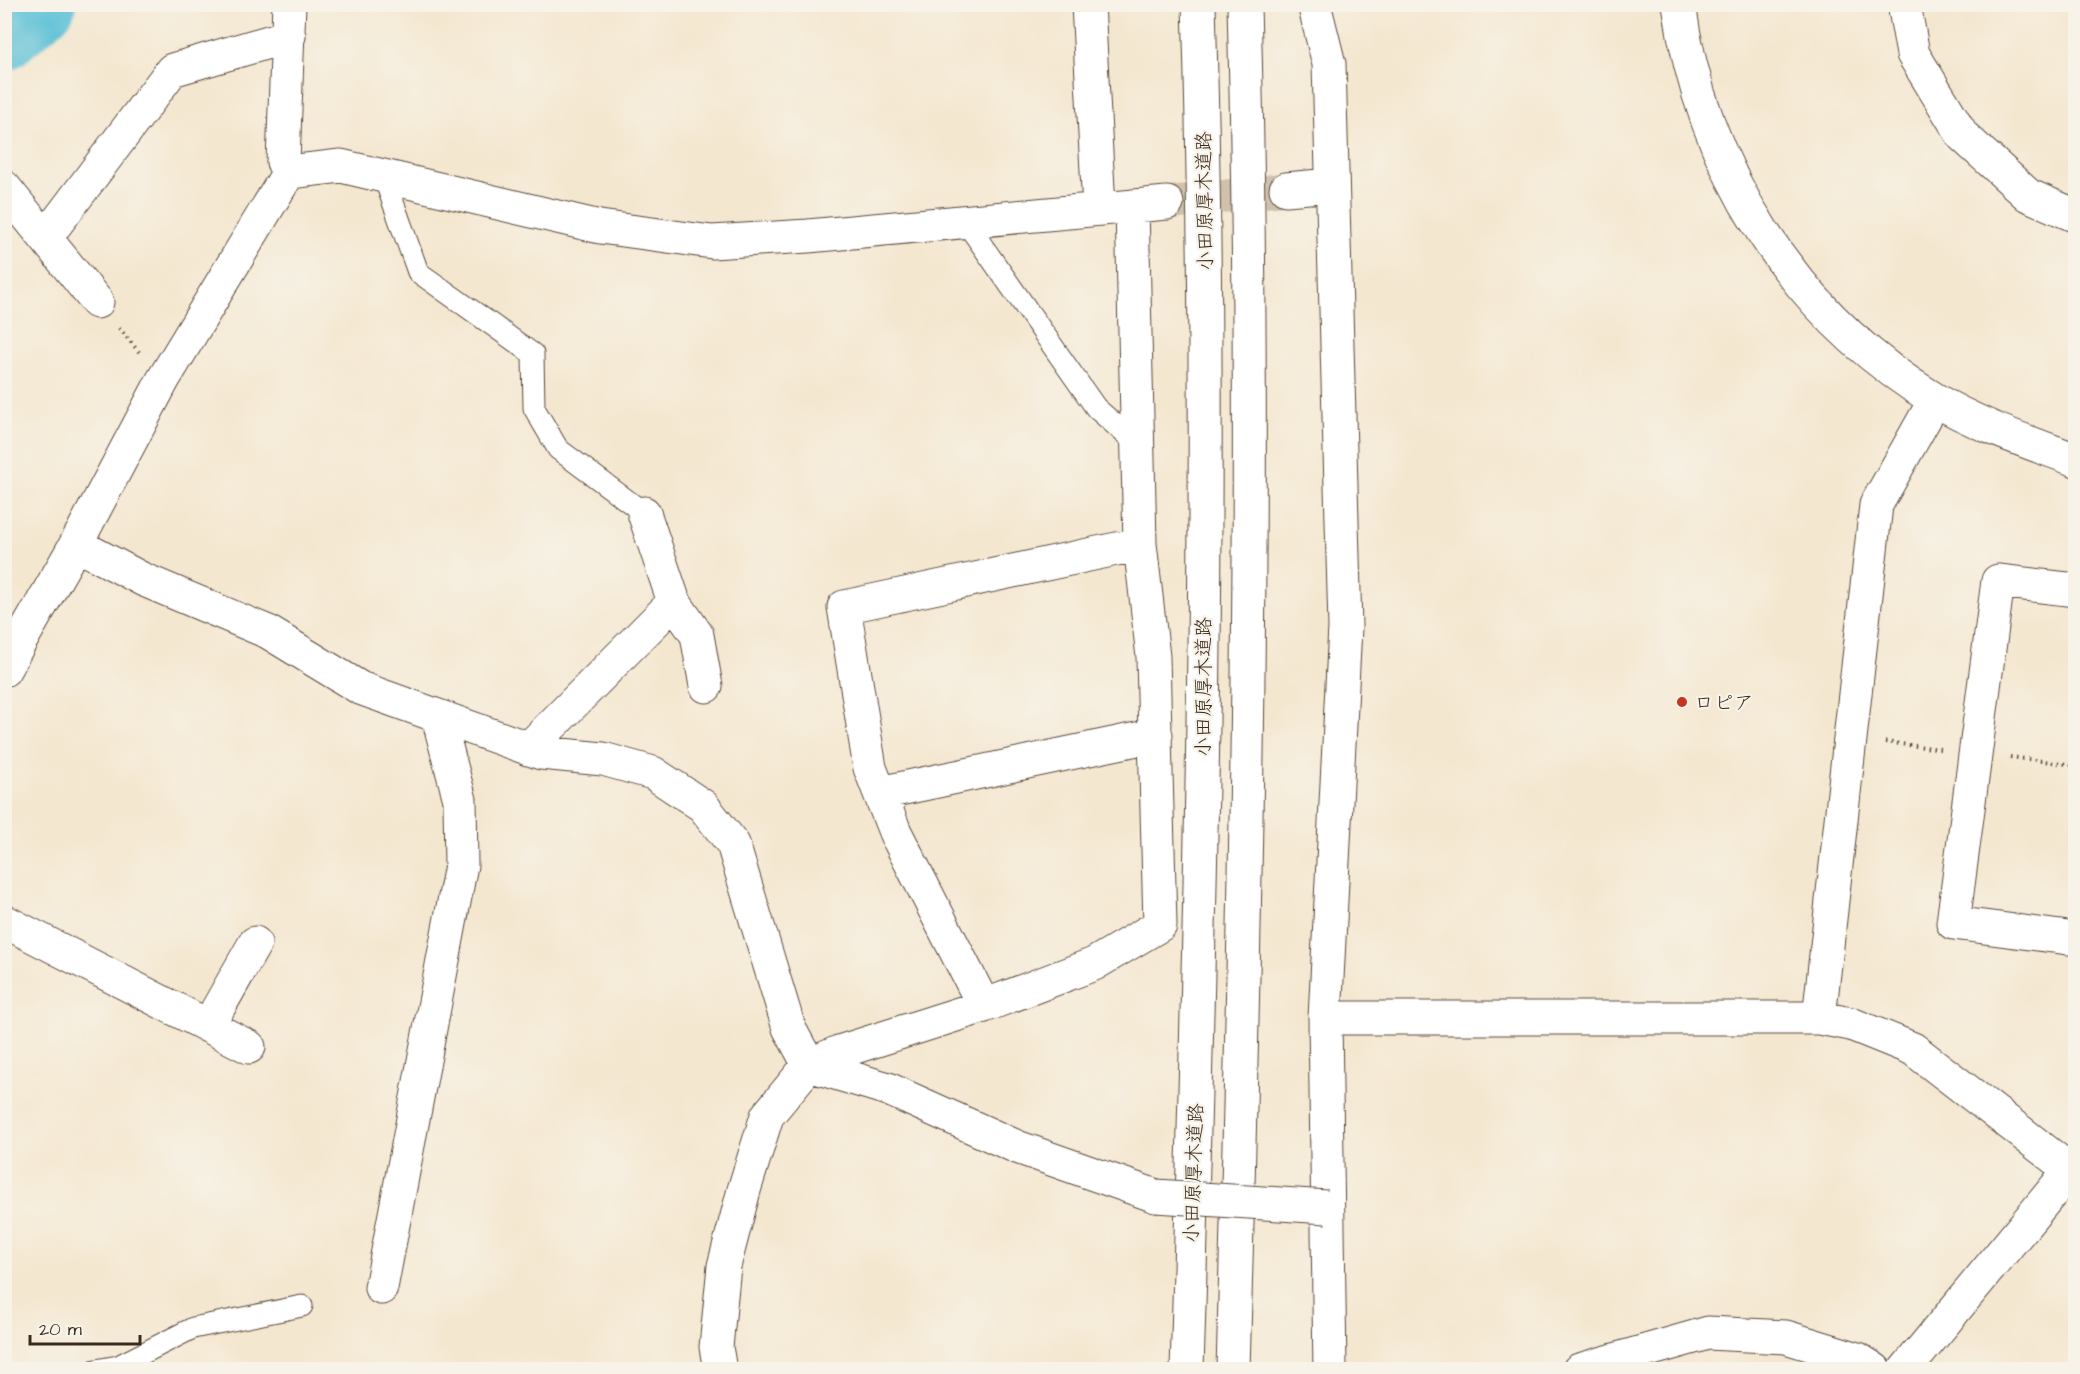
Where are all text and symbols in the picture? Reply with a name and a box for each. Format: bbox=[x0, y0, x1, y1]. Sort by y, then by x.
street label: 小田原厚木道路 bbox=[1190, 131, 1220, 271]
street label: 小田原厚木道路 bbox=[1190, 617, 1218, 757]
place label: ロピア bbox=[1694, 689, 1754, 717]
marker: ロピア bbox=[1675, 695, 1689, 709]
street label: 小田原厚木道路 bbox=[1178, 1103, 1210, 1243]
scale bar bbox=[30, 1308, 140, 1346]
text: 20 m bbox=[39, 1317, 82, 1342]

